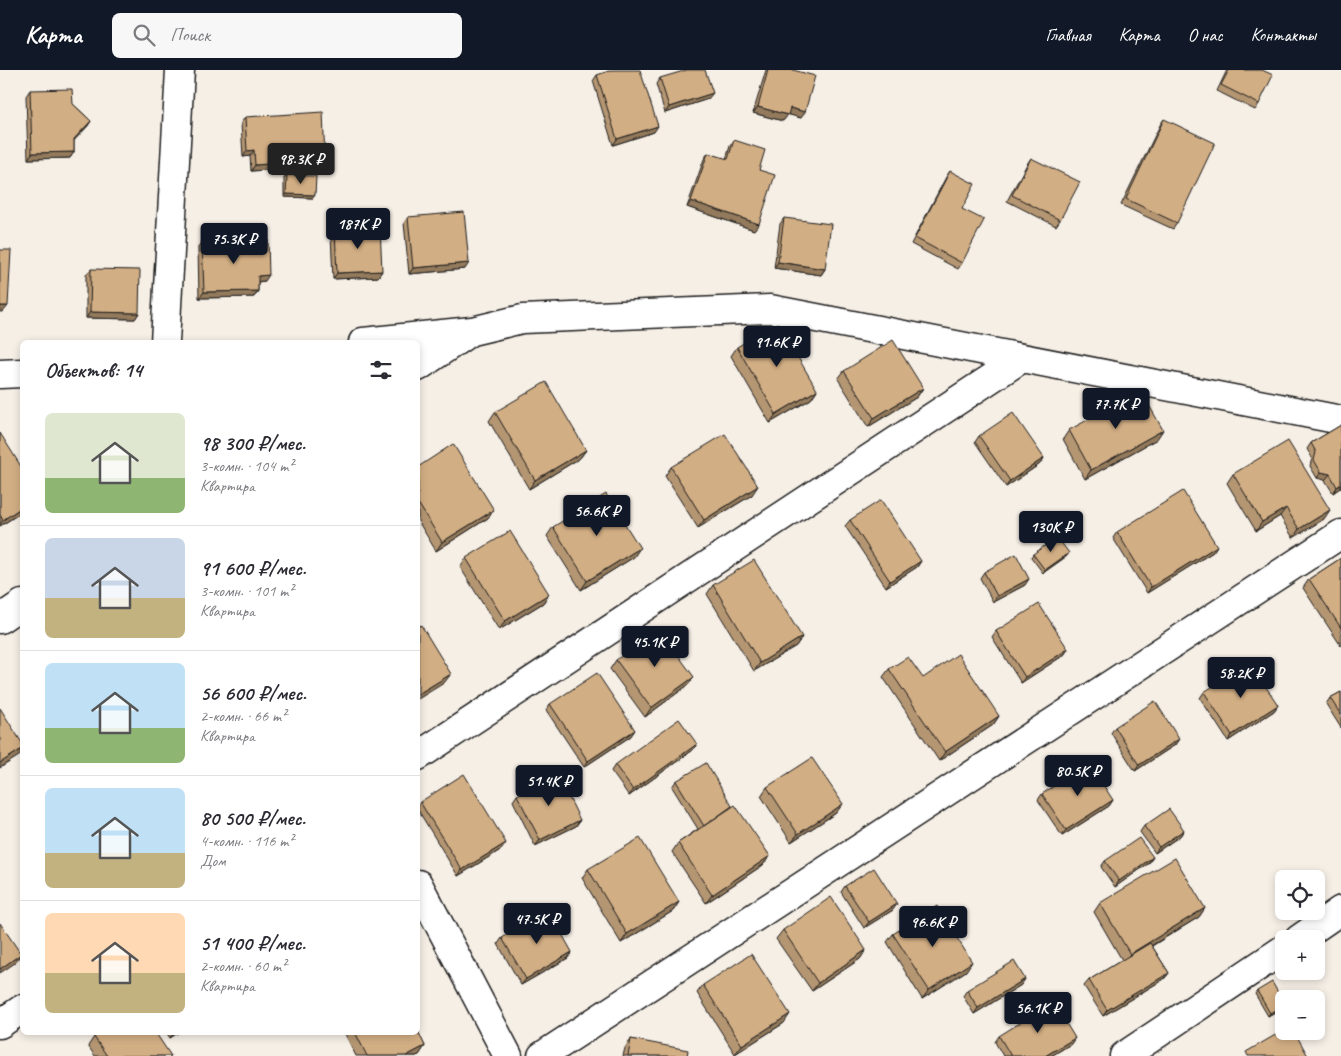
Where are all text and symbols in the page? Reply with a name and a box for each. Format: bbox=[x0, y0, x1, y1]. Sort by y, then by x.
search box bbox=[112, 13, 462, 58]
text: Карта bbox=[25, 20, 82, 50]
icon: search bbox=[130, 21, 158, 49]
text: Поиск bbox=[170, 23, 210, 47]
text: Главная bbox=[1046, 24, 1091, 46]
text: Карта bbox=[1119, 24, 1160, 46]
text: О нас bbox=[1188, 24, 1223, 46]
text: Контакты bbox=[1251, 24, 1316, 46]
pin: 98.3K ₽ bbox=[255, 142, 347, 185]
text: 98.3K ₽ bbox=[279, 149, 323, 169]
pin: 187K ₽ bbox=[317, 208, 399, 250]
text: 187K ₽ bbox=[337, 214, 379, 234]
pin: 75.3K ₽ bbox=[188, 222, 280, 265]
text: 75.3K ₽ bbox=[212, 229, 256, 249]
pin: 91.6K ₽ bbox=[731, 326, 823, 368]
text: 91.6K ₽ bbox=[754, 332, 800, 352]
icon: filters bbox=[367, 356, 395, 384]
text: Объектов: 14 bbox=[45, 357, 142, 383]
pin: 77.7K ₽ bbox=[1070, 388, 1162, 430]
text: 77.7K ₽ bbox=[1094, 394, 1138, 414]
text: 98 300 ₽/мес. bbox=[200, 430, 305, 456]
icon: home bbox=[85, 433, 145, 493]
text: 3-комн. · 104 m² bbox=[200, 456, 293, 476]
text: Квартира bbox=[200, 476, 255, 496]
pin: 56.6K ₽ bbox=[551, 494, 643, 537]
text: 56.6K ₽ bbox=[574, 501, 620, 521]
pin: 130K ₽ bbox=[1010, 510, 1092, 553]
text: 130K ₽ bbox=[1030, 517, 1072, 537]
text: 91 600 ₽/мес. bbox=[200, 555, 306, 581]
icon: home bbox=[85, 558, 145, 618]
text: 3-комн. · 101 m² bbox=[200, 581, 293, 601]
text: Квартира bbox=[200, 601, 255, 621]
pin: 45.1K ₽ bbox=[609, 626, 701, 668]
text: 45.1K ₽ bbox=[633, 632, 677, 652]
pin: 58.2K ₽ bbox=[1195, 656, 1287, 699]
text: 58.2K ₽ bbox=[1219, 663, 1263, 683]
text: 56 600 ₽/мес. bbox=[200, 680, 306, 706]
icon: home bbox=[85, 683, 145, 743]
text: 2-комн. · 66 m² bbox=[200, 706, 286, 726]
text: Квартира bbox=[200, 726, 255, 746]
pin: 80.5K ₽ bbox=[1032, 754, 1124, 797]
text: 80.5K ₽ bbox=[1056, 761, 1100, 781]
pin: 51.4K ₽ bbox=[503, 764, 595, 807]
text: 51.4K ₽ bbox=[527, 771, 571, 791]
text: 80 500 ₽/мес. bbox=[200, 805, 305, 831]
icon: home bbox=[85, 808, 145, 868]
text: 4-комн. · 116 m² bbox=[200, 831, 293, 851]
text: Дом bbox=[200, 851, 226, 871]
map controls bbox=[1275, 870, 1325, 1040]
button: locate bbox=[1275, 870, 1325, 920]
pin: 47.5K ₽ bbox=[491, 902, 583, 945]
pin: 96.6K ₽ bbox=[887, 906, 979, 948]
text: 47.5K ₽ bbox=[515, 909, 559, 929]
text: 96.6K ₽ bbox=[910, 912, 956, 932]
text: 51 400 ₽/мес. bbox=[200, 930, 305, 956]
button: + bbox=[1275, 930, 1325, 980]
icon: home bbox=[85, 933, 145, 993]
text: 2-комн. · 60 m² bbox=[200, 956, 286, 976]
text: Квартира bbox=[200, 976, 255, 996]
button: − bbox=[1275, 990, 1325, 1040]
pin: 56.1K ₽ bbox=[992, 992, 1084, 1034]
text: 56.1K ₽ bbox=[1015, 998, 1061, 1018]

